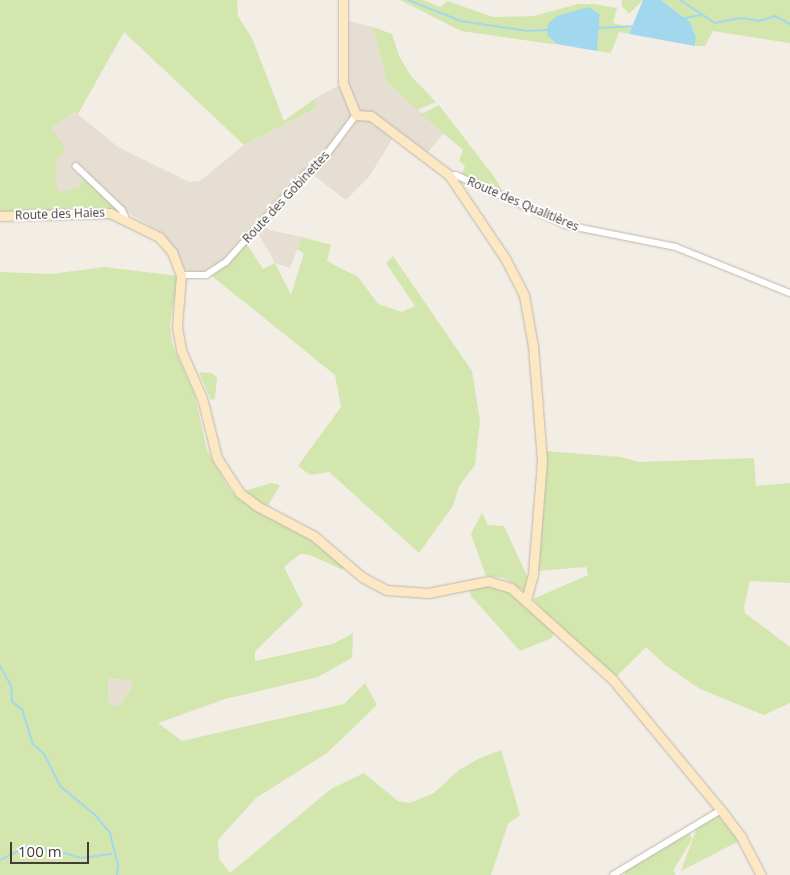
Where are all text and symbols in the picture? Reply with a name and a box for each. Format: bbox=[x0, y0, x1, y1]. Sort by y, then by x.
street label: Route des Gobinettes bbox=[240, 148, 332, 246]
street label: Route des Qualitières bbox=[465, 174, 581, 234]
street label: Route des Haies bbox=[15, 205, 105, 223]
scale bar bbox=[12, 832, 91, 864]
text: 100 m bbox=[18, 841, 62, 861]

